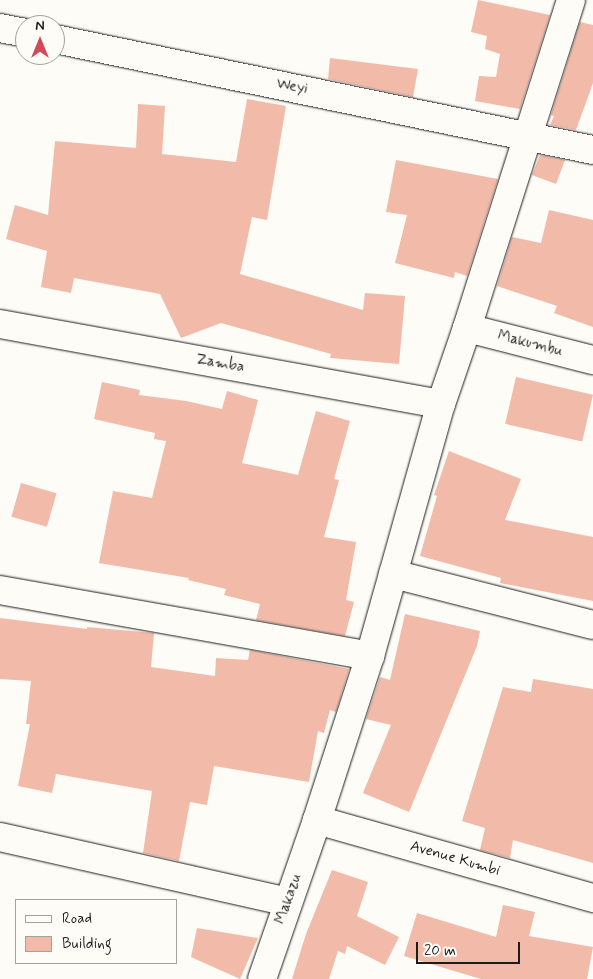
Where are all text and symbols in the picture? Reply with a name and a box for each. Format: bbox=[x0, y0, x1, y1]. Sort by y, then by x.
north arrow bbox=[15, 15, 65, 65]
text: N bbox=[35, 17, 45, 35]
street label: Weyi bbox=[275, 75, 309, 99]
street label: Makumbu bbox=[496, 327, 564, 361]
street label: Zamba bbox=[194, 351, 246, 377]
street label: Avenue Kumbi bbox=[407, 837, 503, 881]
street label: Makazu bbox=[272, 871, 306, 927]
legend bbox=[15, 899, 178, 964]
text: Road bbox=[62, 909, 92, 929]
scale bar bbox=[418, 932, 522, 964]
text: Building bbox=[62, 934, 112, 954]
text: 20 m bbox=[424, 941, 456, 961]

